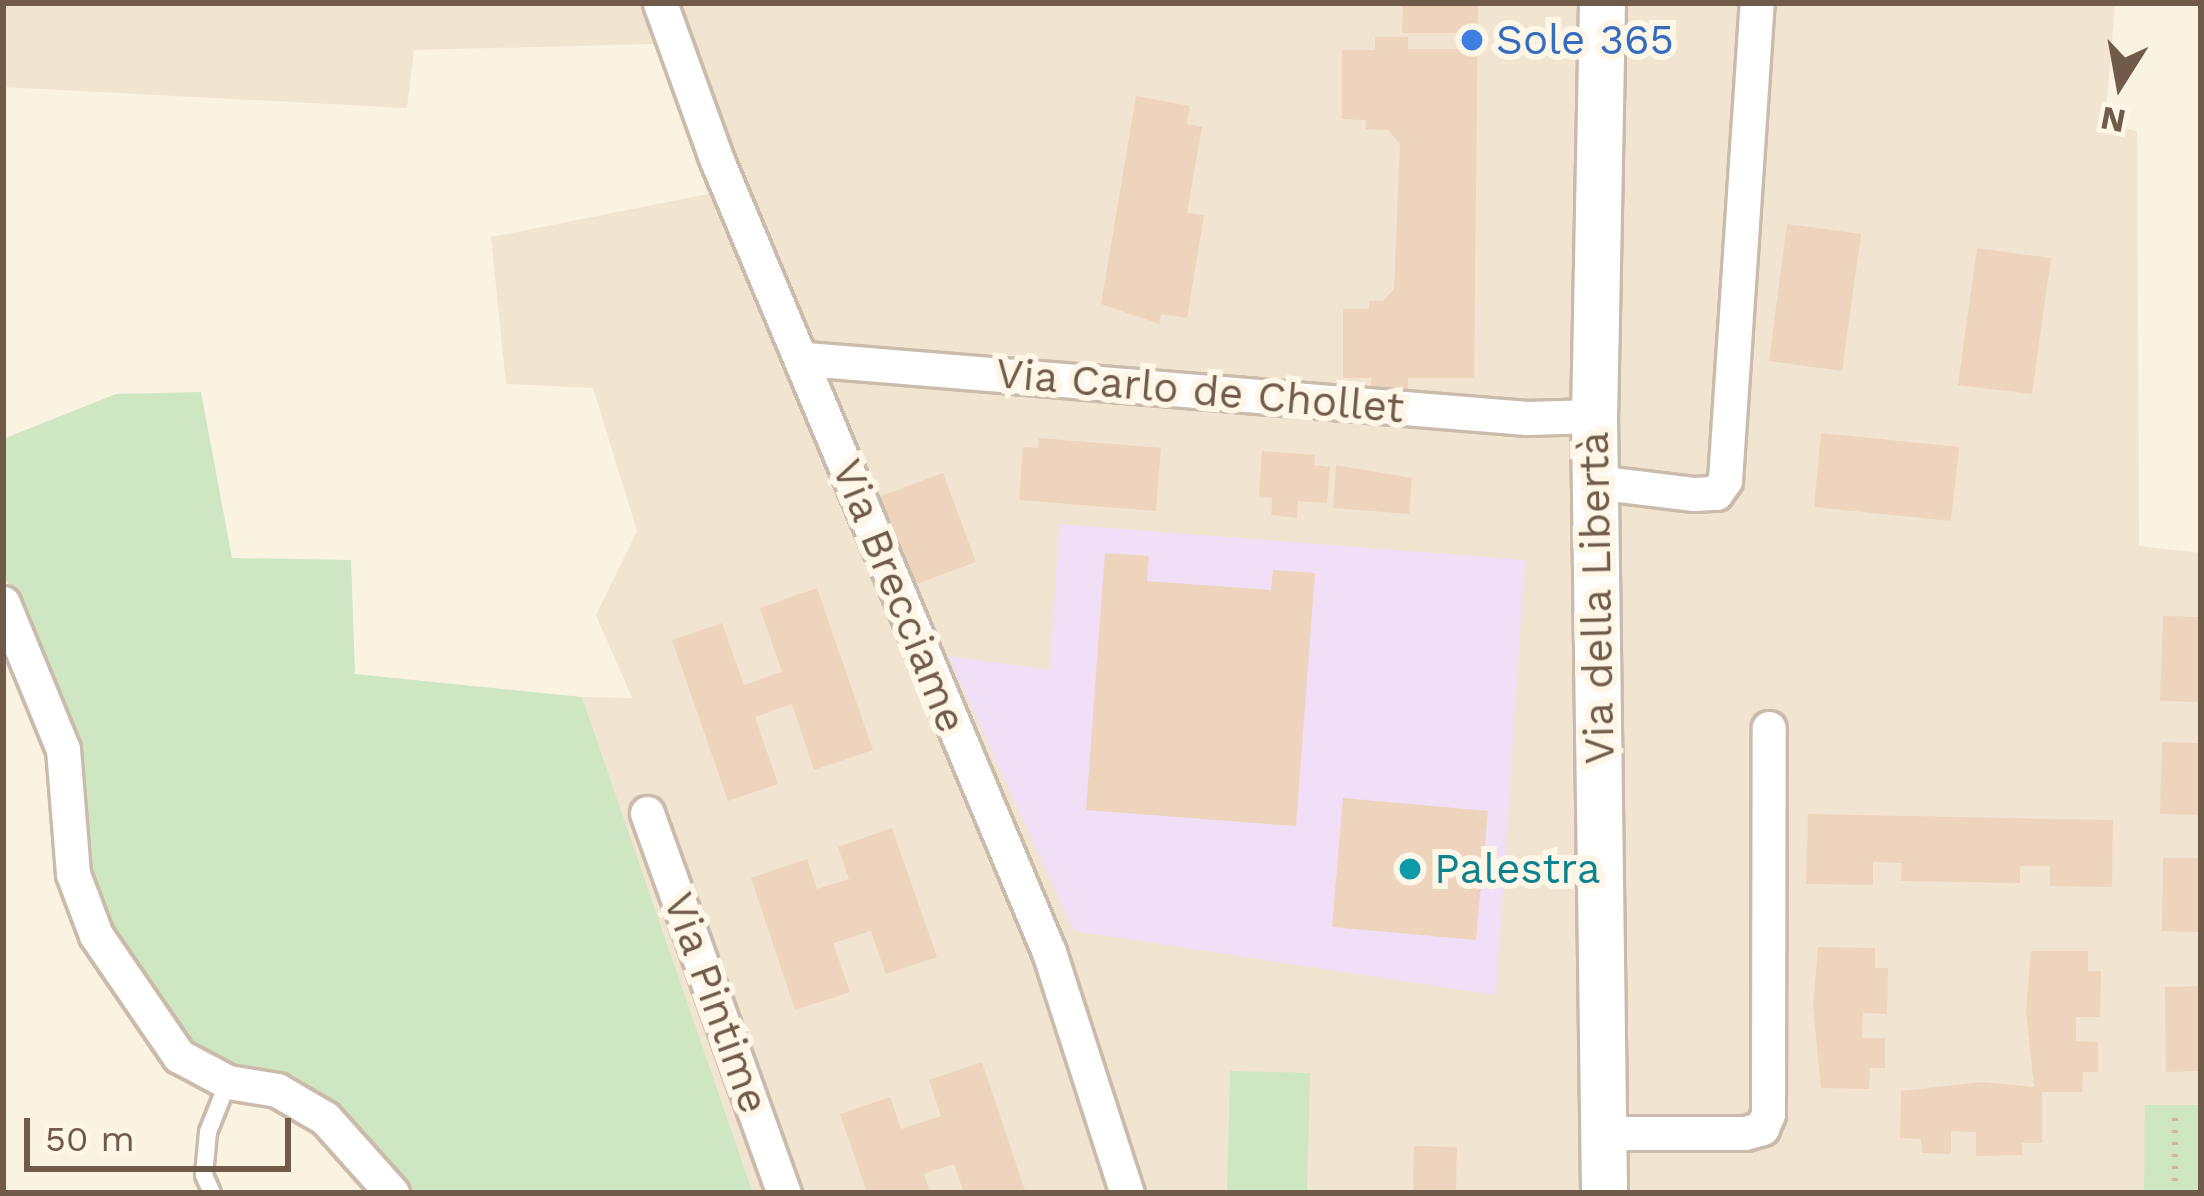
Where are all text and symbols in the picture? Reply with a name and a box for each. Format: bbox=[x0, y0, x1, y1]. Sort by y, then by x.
place label: Sole 365 bbox=[1496, 15, 1674, 65]
north arrow bbox=[2060, 24, 2180, 144]
marker: Sole 365 bbox=[1459, 27, 1485, 53]
text: N bbox=[2097, 98, 2129, 141]
street label: Via Carlo de Chollet bbox=[993, 348, 1407, 434]
street label: Via della Libertà bbox=[1569, 430, 1625, 766]
street label: Via Brecciame bbox=[821, 452, 977, 740]
place label: Palestra bbox=[1434, 844, 1601, 894]
marker: Palestra bbox=[1397, 856, 1423, 882]
street label: Via Pintime bbox=[653, 885, 779, 1121]
scale bar bbox=[30, 1094, 297, 1168]
text: 50 m bbox=[45, 1118, 135, 1160]

